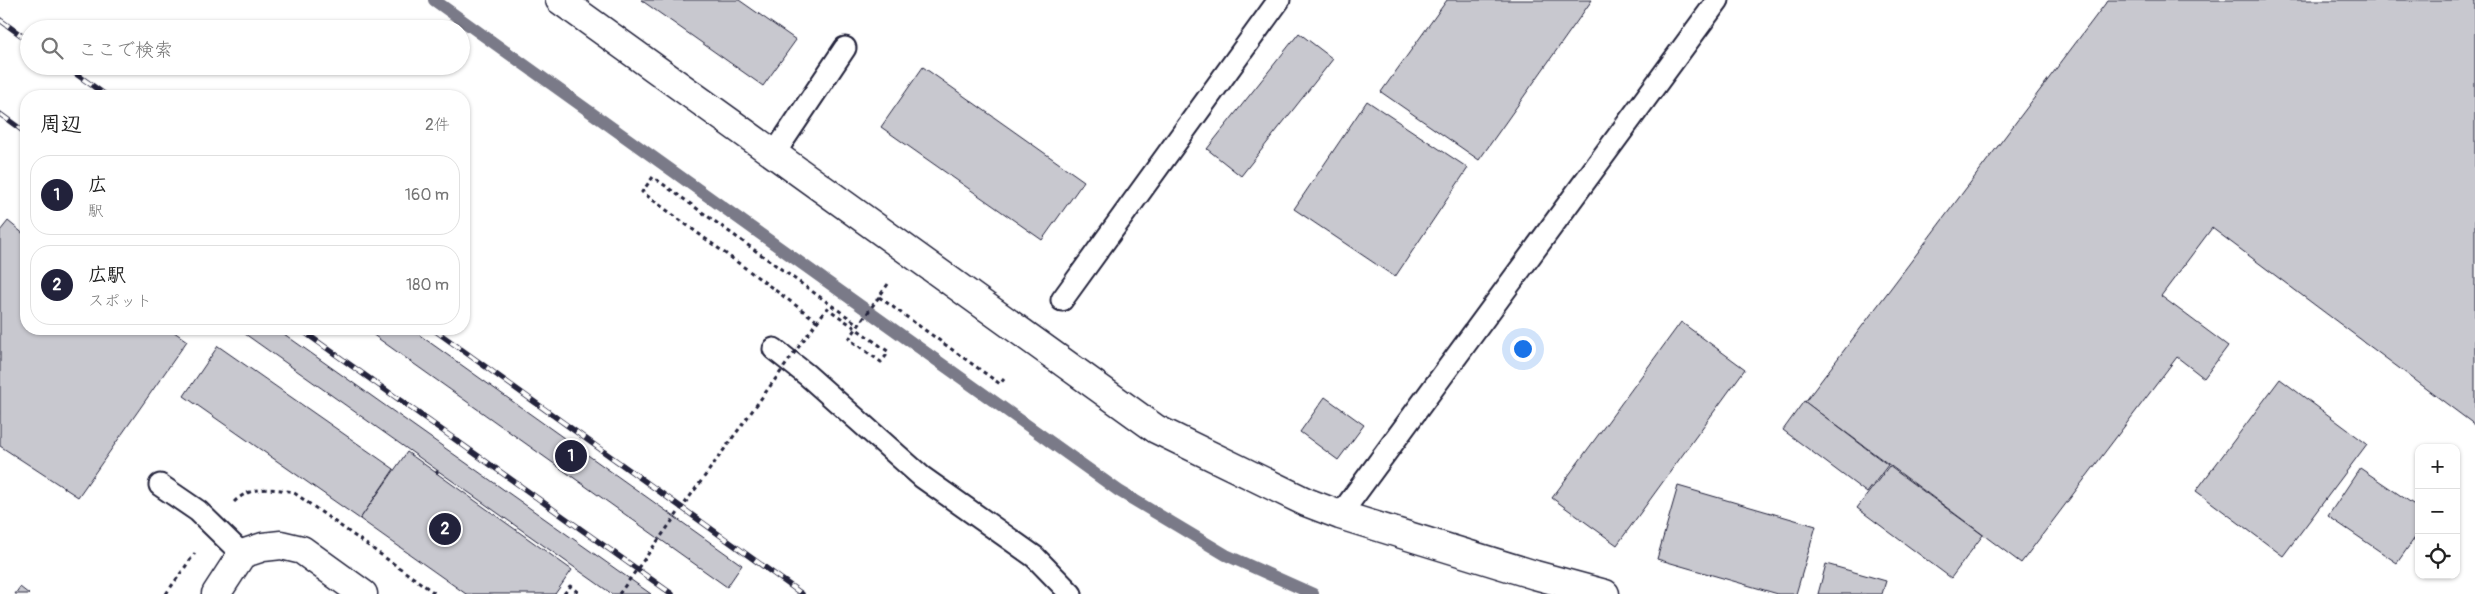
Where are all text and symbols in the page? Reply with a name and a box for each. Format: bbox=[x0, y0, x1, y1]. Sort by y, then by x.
search box bbox=[20, 20, 470, 75]
icon: search bbox=[38, 34, 66, 62]
text: ここで検索 bbox=[78, 38, 173, 62]
text: 周辺 bbox=[40, 111, 82, 138]
text: 2件 bbox=[425, 115, 450, 135]
text: 広 bbox=[88, 173, 107, 197]
text: 1 bbox=[54, 185, 60, 205]
text: 160 m bbox=[405, 185, 449, 205]
text: 駅 bbox=[88, 201, 104, 221]
text: 広駅 bbox=[88, 263, 126, 287]
text: 2 bbox=[53, 275, 61, 295]
text: 180 m bbox=[406, 275, 449, 295]
text: スポット bbox=[88, 291, 152, 311]
your location bbox=[1510, 336, 1536, 362]
pin: 1 bbox=[555, 437, 587, 475]
map controls bbox=[2415, 444, 2460, 579]
button: + bbox=[2415, 444, 2460, 489]
button: − bbox=[2415, 489, 2460, 534]
pin: 2 bbox=[429, 510, 461, 548]
button: locate bbox=[2415, 534, 2460, 579]

